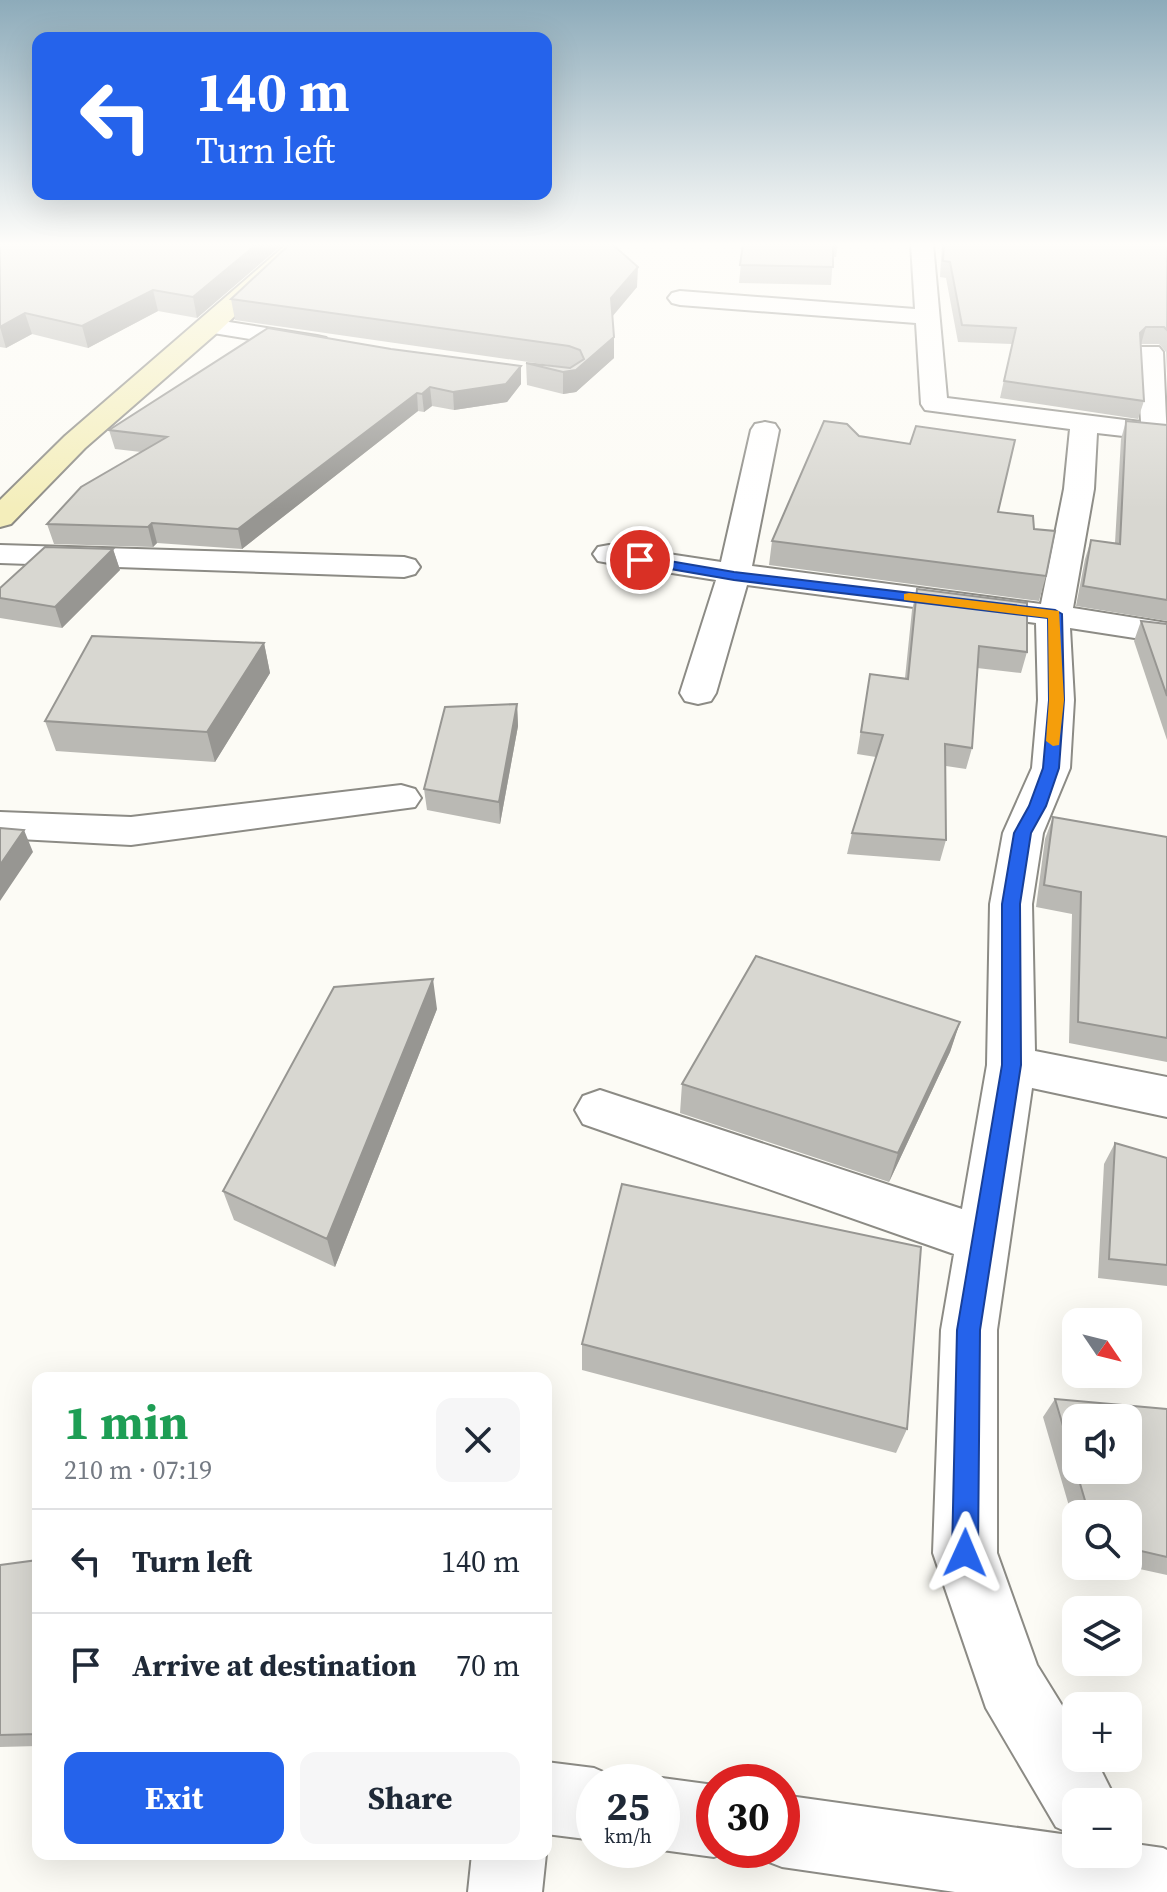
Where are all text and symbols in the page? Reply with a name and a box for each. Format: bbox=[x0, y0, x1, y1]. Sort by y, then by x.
text: 140 m bbox=[196, 53, 350, 130]
icon: left bbox=[64, 64, 168, 168]
text: Turn left bbox=[196, 126, 335, 175]
pin bbox=[606, 526, 674, 594]
icon: arrive bbox=[618, 538, 662, 582]
north arrow bbox=[1062, 1308, 1142, 1388]
map controls bbox=[1062, 1308, 1142, 1868]
text: 1 min bbox=[64, 1389, 189, 1455]
button: close bbox=[436, 1398, 520, 1482]
button: sound bbox=[1062, 1404, 1142, 1484]
text: 210 m · 07:19 bbox=[64, 1452, 212, 1488]
button: search bbox=[1062, 1500, 1142, 1580]
position arrow bbox=[923, 1511, 1007, 1595]
icon: left bbox=[64, 1539, 108, 1583]
text: Turn left bbox=[132, 1541, 252, 1582]
text: 140 m bbox=[441, 1541, 520, 1582]
button: layers bbox=[1062, 1596, 1142, 1676]
icon: arrive bbox=[64, 1643, 108, 1687]
text: Arrive at destination bbox=[132, 1645, 417, 1686]
text: 70 m bbox=[456, 1645, 520, 1686]
button: + bbox=[1062, 1692, 1142, 1772]
button: Exit bbox=[64, 1752, 284, 1844]
button: Share bbox=[300, 1752, 520, 1844]
speed limit sign: 30 bbox=[696, 1764, 800, 1868]
text: 25 bbox=[606, 1779, 650, 1833]
button: − bbox=[1062, 1788, 1142, 1868]
text: km/h bbox=[604, 1822, 652, 1850]

